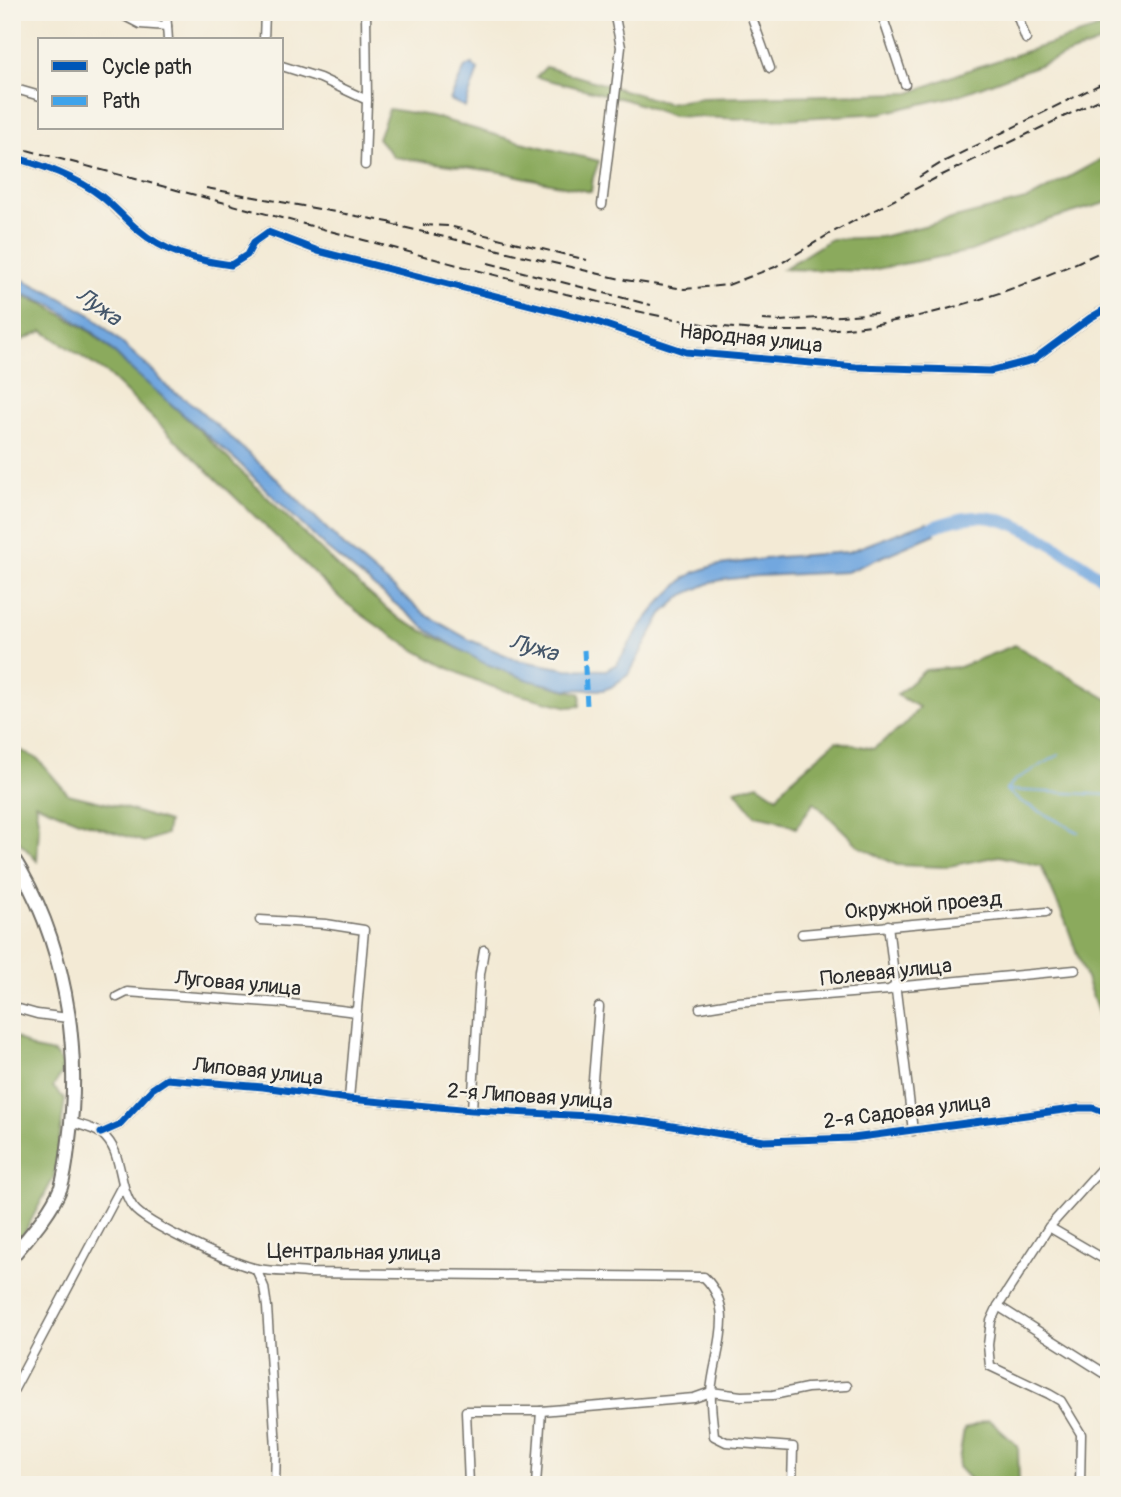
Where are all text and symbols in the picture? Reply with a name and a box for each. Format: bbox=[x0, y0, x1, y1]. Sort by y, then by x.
legend bbox=[38, 38, 284, 130]
text: Cycle path bbox=[102, 54, 192, 81]
text: Path bbox=[102, 88, 140, 115]
water label: Лужа bbox=[70, 280, 128, 333]
street label: Народная улица bbox=[678, 318, 824, 359]
water label: Лужа bbox=[506, 627, 563, 669]
street label: Окружной проезд bbox=[843, 885, 1003, 926]
street label: Полевая улица bbox=[819, 952, 953, 993]
street label: Луговая улица bbox=[173, 964, 302, 1002]
street label: Липовая улица bbox=[191, 1051, 324, 1092]
street label: 2-я Липовая улица bbox=[446, 1077, 614, 1116]
street label: 2-я Садовая улица bbox=[822, 1088, 992, 1135]
street label: Центральная улица bbox=[267, 1237, 441, 1268]

